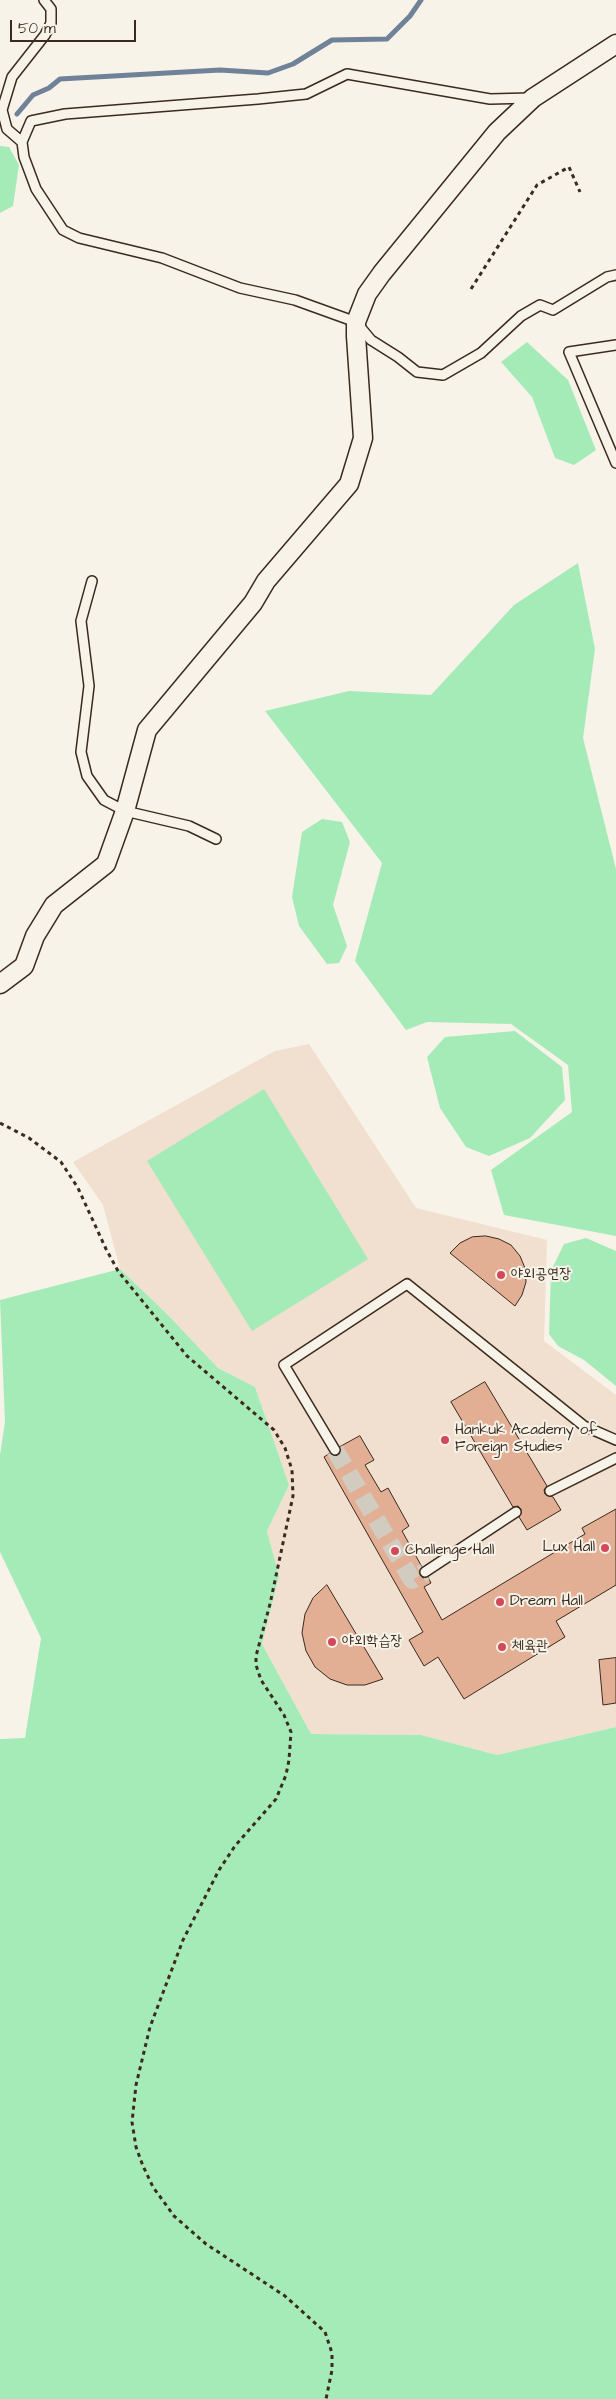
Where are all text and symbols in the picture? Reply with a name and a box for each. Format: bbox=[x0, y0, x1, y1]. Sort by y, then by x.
scale bar bbox=[12, 10, 139, 42]
text: 50 m bbox=[18, 18, 56, 39]
place label: 야외공연장 bbox=[511, 1266, 571, 1284]
marker: 야외공연장 bbox=[495, 1269, 507, 1281]
place label: Hankuk Academy of Foreign Studies bbox=[455, 1422, 597, 1457]
marker: Hankuk Academy of Foreign Studies bbox=[439, 1434, 451, 1446]
place label: Lux Hall bbox=[542, 1539, 595, 1557]
place label: Challenge Hall bbox=[405, 1542, 494, 1560]
marker: Lux Hall bbox=[599, 1542, 611, 1554]
marker: Challenge Hall bbox=[389, 1545, 401, 1557]
place label: Dream Hall bbox=[510, 1593, 583, 1611]
marker: Dream Hall bbox=[494, 1596, 506, 1608]
place label: 야외학습장 bbox=[342, 1633, 402, 1651]
marker: 야외학습장 bbox=[326, 1636, 338, 1648]
place label: 체육관 bbox=[512, 1638, 548, 1656]
marker: 체육관 bbox=[496, 1641, 508, 1653]

